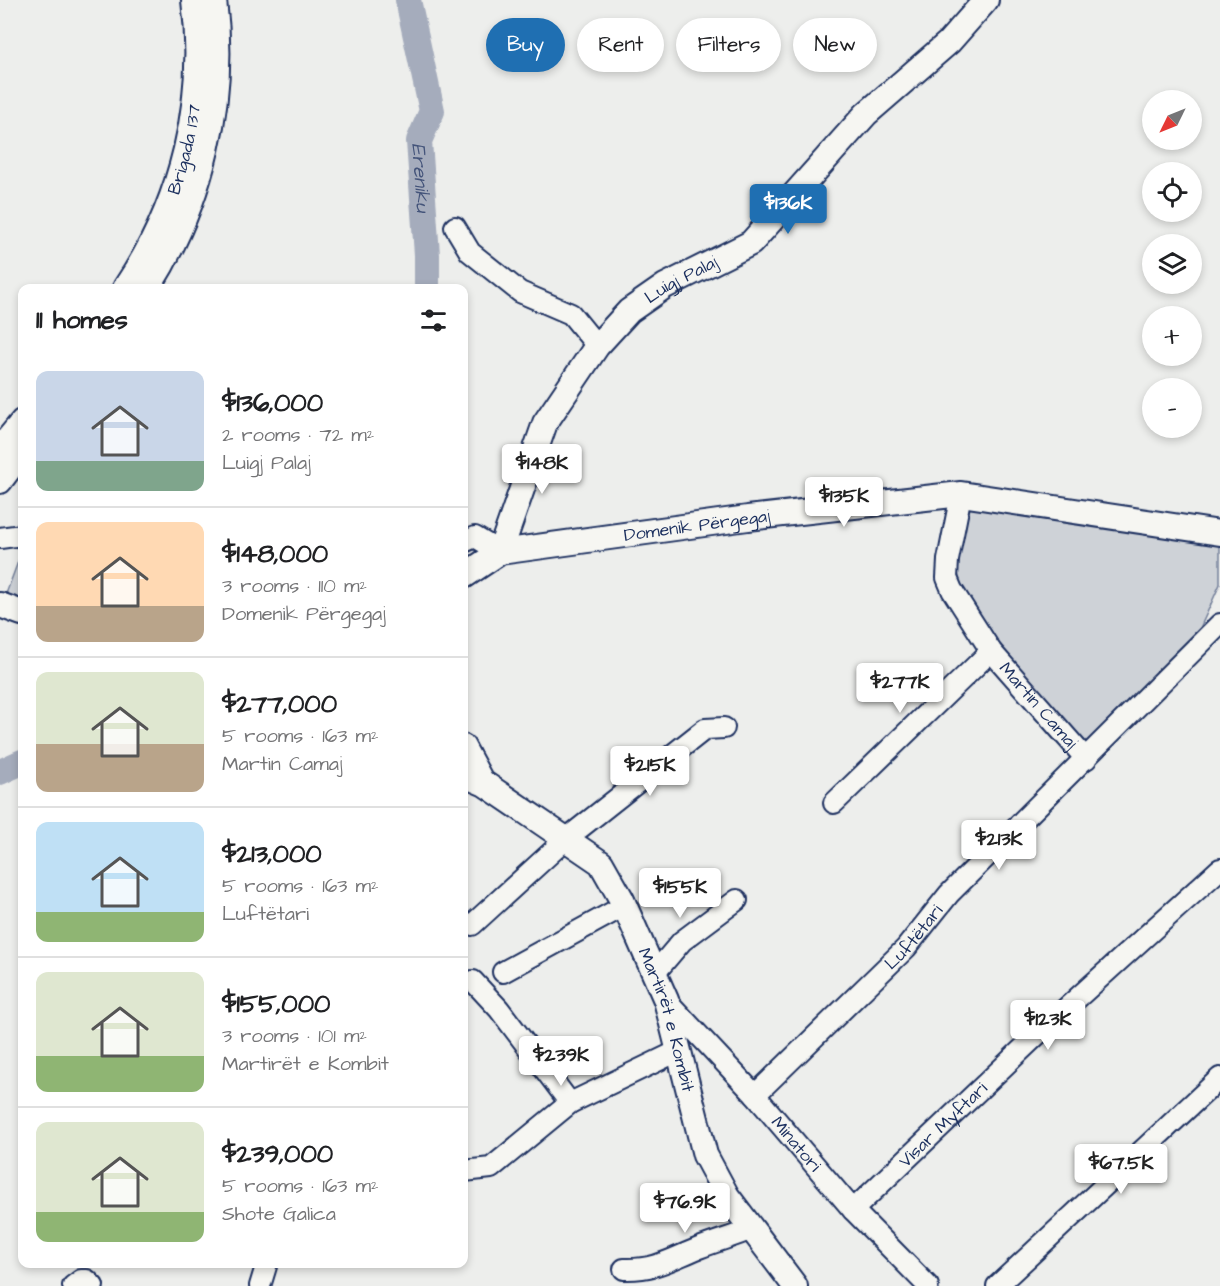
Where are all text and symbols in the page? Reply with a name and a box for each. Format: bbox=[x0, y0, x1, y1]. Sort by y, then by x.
chip: Buy bbox=[486, 18, 565, 72]
chip: Rent bbox=[577, 18, 664, 72]
chip: Filters bbox=[676, 18, 781, 72]
chip: New bbox=[793, 18, 877, 72]
north arrow bbox=[1142, 90, 1202, 150]
map controls bbox=[1142, 90, 1202, 438]
street label: Brigada 137 bbox=[162, 103, 207, 198]
water label: Ereniku bbox=[404, 142, 437, 215]
button: locate bbox=[1142, 162, 1202, 222]
pin: $136K bbox=[746, 184, 830, 235]
text: $136K bbox=[764, 189, 812, 217]
button: layers bbox=[1142, 234, 1202, 294]
street label: Luigj Palaj bbox=[639, 249, 723, 310]
text: 11 homes bbox=[36, 302, 128, 338]
icon: filters bbox=[417, 304, 450, 337]
button: + bbox=[1142, 306, 1202, 366]
button: − bbox=[1142, 378, 1202, 438]
text: $136,000 bbox=[222, 385, 323, 421]
icon: home bbox=[84, 395, 156, 467]
text: 2 rooms · 72 m² bbox=[222, 421, 374, 449]
pin: $148K bbox=[500, 444, 584, 495]
text: Luigj Palaj bbox=[222, 449, 311, 477]
text: $148K bbox=[516, 449, 568, 477]
pin: $135K bbox=[802, 477, 886, 528]
text: $135K bbox=[819, 482, 869, 510]
street label: Domenik Përgegaj bbox=[622, 504, 772, 548]
text: $148,000 bbox=[222, 536, 328, 572]
icon: home bbox=[84, 546, 156, 618]
text: 3 rooms · 110 m² bbox=[222, 572, 367, 600]
text: Domenik Përgegaj bbox=[222, 600, 386, 628]
street label: Martin Camaj bbox=[993, 657, 1084, 755]
pin: $277K bbox=[858, 663, 942, 714]
text: $277K bbox=[870, 668, 930, 696]
text: $277,000 bbox=[222, 686, 337, 722]
icon: home bbox=[84, 696, 156, 768]
text: 5 rooms · 163 m² bbox=[222, 722, 378, 750]
pin: $215K bbox=[608, 746, 692, 797]
text: Martin Camaj bbox=[222, 750, 343, 778]
text: $215K bbox=[624, 751, 676, 779]
pin: $213K bbox=[957, 820, 1041, 871]
text: $213K bbox=[975, 825, 1023, 853]
text: $213,000 bbox=[222, 836, 322, 872]
icon: home bbox=[84, 846, 156, 918]
pin: $155K bbox=[638, 868, 722, 919]
text: 5 rooms · 163 m² bbox=[222, 872, 378, 900]
text: $155K bbox=[653, 873, 707, 901]
street label: Luftëtari bbox=[879, 899, 949, 975]
text: Luftëtari bbox=[222, 900, 309, 928]
street label: Martirët e Kombit bbox=[631, 944, 701, 1095]
text: $155,000 bbox=[222, 986, 330, 1022]
icon: home bbox=[84, 996, 156, 1068]
pin: $123K bbox=[1006, 1000, 1090, 1051]
text: $123K bbox=[1024, 1005, 1072, 1033]
text: 3 rooms · 101 m² bbox=[222, 1022, 367, 1050]
pin: $239K bbox=[519, 1036, 603, 1087]
text: $239K bbox=[533, 1041, 589, 1069]
text: Martirët e Kombit bbox=[222, 1050, 389, 1078]
street label: Visar Myftari bbox=[893, 1076, 993, 1173]
street label: Minatori bbox=[765, 1111, 827, 1177]
text: $239,000 bbox=[222, 1136, 333, 1172]
pin: $67.5K bbox=[1072, 1144, 1170, 1195]
icon: home bbox=[84, 1146, 156, 1218]
text: $67.5K bbox=[1088, 1149, 1154, 1177]
text: 5 rooms · 163 m² bbox=[222, 1172, 378, 1200]
pin: $76.9K bbox=[636, 1183, 734, 1234]
text: $76.9K bbox=[654, 1188, 716, 1216]
text: Shote Galica bbox=[222, 1200, 336, 1228]

